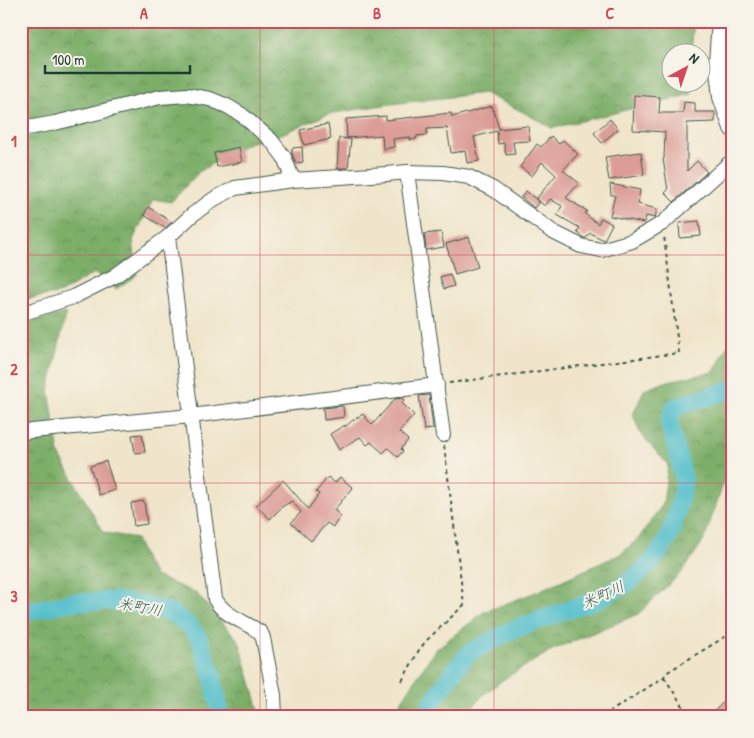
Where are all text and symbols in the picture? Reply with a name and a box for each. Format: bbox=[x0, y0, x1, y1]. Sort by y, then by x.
text: A bbox=[140, 2, 148, 24]
text: B bbox=[373, 2, 381, 24]
text: C bbox=[606, 2, 615, 24]
scale bar bbox=[45, 42, 190, 74]
north arrow bbox=[662, 42, 712, 92]
text: N bbox=[686, 48, 704, 68]
text: 100 m bbox=[52, 49, 85, 70]
text: 1 bbox=[11, 130, 17, 152]
text: 2 bbox=[10, 358, 18, 380]
water label: 米町川 bbox=[578, 576, 628, 614]
text: 3 bbox=[10, 585, 18, 607]
water label: 米町川 bbox=[116, 592, 164, 621]

